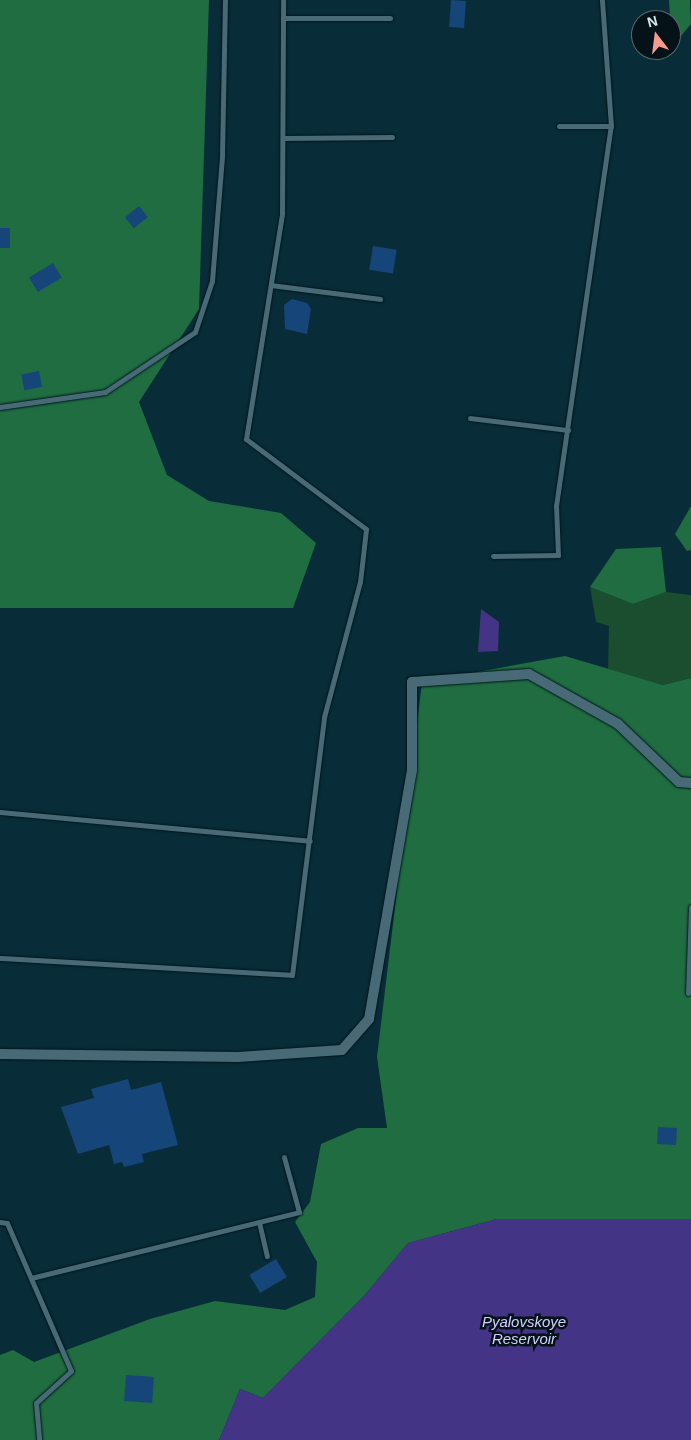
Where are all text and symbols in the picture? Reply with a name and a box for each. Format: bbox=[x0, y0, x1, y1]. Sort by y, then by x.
north arrow bbox=[631, 10, 681, 60]
text: N bbox=[645, 12, 659, 31]
water label: Pyalovskoye Reservoir bbox=[482, 1312, 566, 1347]

